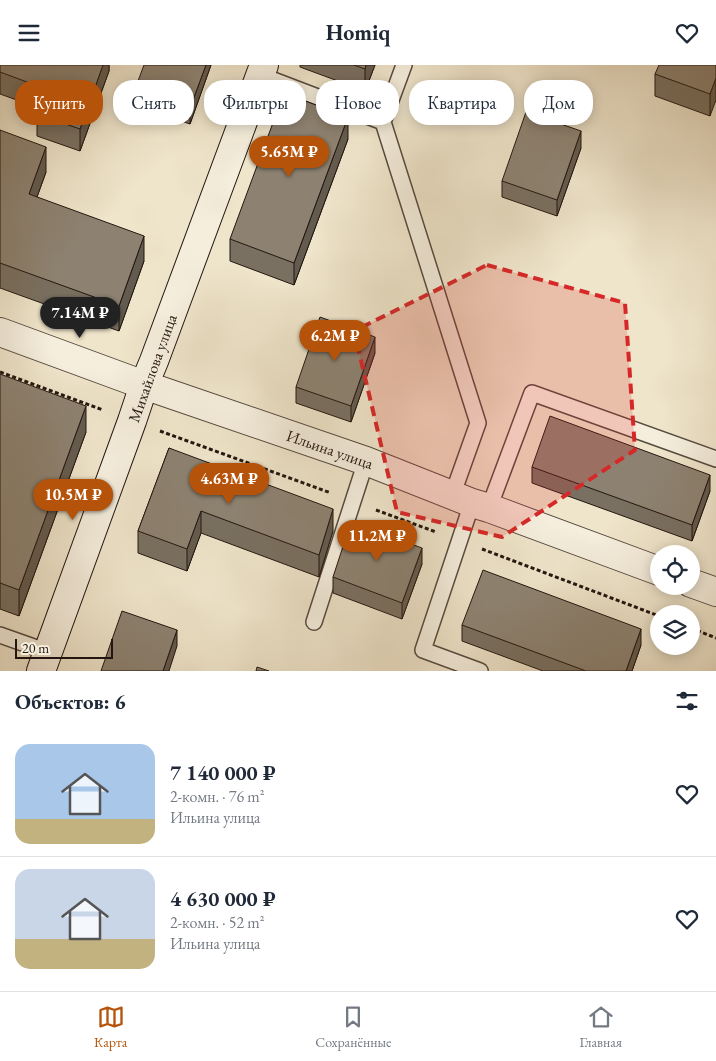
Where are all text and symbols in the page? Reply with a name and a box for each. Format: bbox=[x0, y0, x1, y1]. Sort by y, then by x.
text: Homiq bbox=[326, 18, 390, 47]
icon: menu bbox=[15, 19, 43, 47]
icon: heart bbox=[673, 19, 701, 47]
chip: Купить bbox=[15, 80, 103, 125]
chip: Снять bbox=[113, 80, 194, 125]
chip: Фильтры bbox=[204, 80, 306, 125]
chip: Новое bbox=[316, 80, 399, 125]
chip: Квартира bbox=[409, 80, 514, 125]
chip: Дом bbox=[524, 80, 593, 125]
pin: 5.65M ₽ bbox=[243, 135, 335, 178]
text: 5.65M ₽ bbox=[260, 141, 318, 162]
pin: 7.14M ₽ bbox=[34, 297, 126, 339]
text: 7.14M ₽ bbox=[51, 302, 109, 323]
street label: Михайлова улица bbox=[123, 311, 182, 425]
pin: 6.2M ₽ bbox=[294, 319, 376, 362]
text: 6.2M ₽ bbox=[310, 325, 360, 346]
street label: Ильина улица bbox=[284, 425, 377, 474]
pin: 4.63M ₽ bbox=[183, 463, 275, 505]
text: 4.63M ₽ bbox=[200, 468, 258, 489]
pin: 10.5M ₽ bbox=[27, 479, 119, 521]
text: 10.5M ₽ bbox=[44, 484, 102, 505]
pin: 11.2M ₽ bbox=[331, 519, 423, 562]
text: 11.2M ₽ bbox=[348, 525, 406, 546]
map controls bbox=[650, 545, 700, 655]
button: locate bbox=[650, 545, 700, 595]
button: layers bbox=[650, 605, 700, 655]
scale bar bbox=[15, 636, 112, 659]
text: 20 m bbox=[22, 639, 49, 657]
icon: filters bbox=[673, 687, 701, 715]
text: Объектов: 6 bbox=[15, 688, 126, 715]
text: 7 140 000 ₽ bbox=[170, 759, 276, 786]
icon: home bbox=[55, 764, 115, 824]
icon: heart bbox=[673, 780, 701, 808]
text: 2-комн. · 76 m² bbox=[170, 786, 265, 807]
text: Ильина улица bbox=[170, 807, 261, 828]
text: 4 630 000 ₽ bbox=[170, 885, 276, 912]
icon: home bbox=[55, 889, 115, 949]
icon: heart bbox=[673, 905, 701, 933]
text: 2-комн. · 52 m² bbox=[170, 912, 265, 933]
text: Ильина улица bbox=[170, 933, 261, 954]
tab: Карта bbox=[94, 1003, 127, 1051]
tab: Сохранённые bbox=[315, 1003, 392, 1051]
tab: Главная bbox=[579, 1003, 622, 1051]

